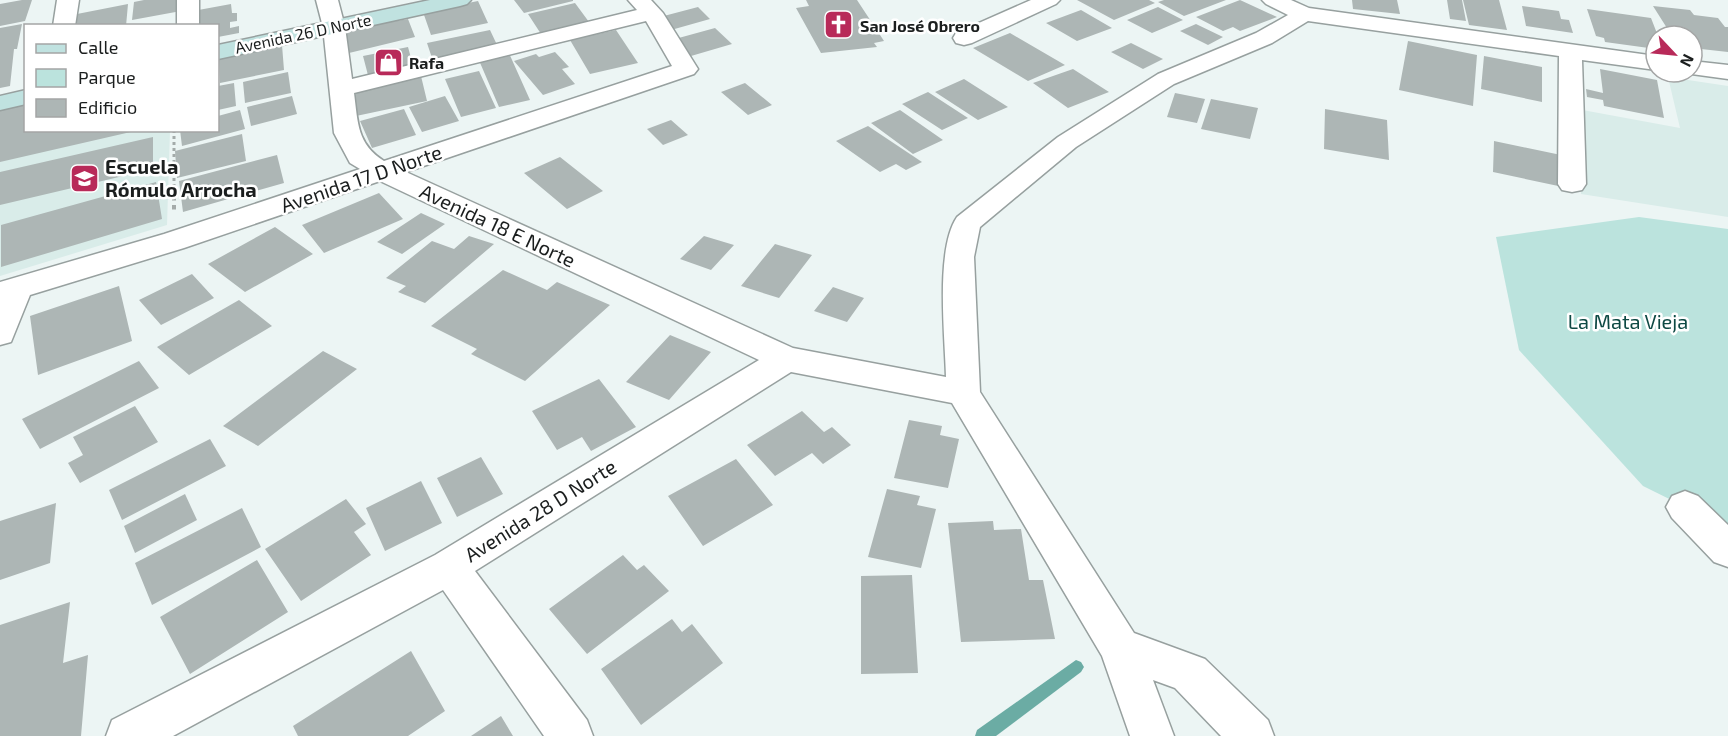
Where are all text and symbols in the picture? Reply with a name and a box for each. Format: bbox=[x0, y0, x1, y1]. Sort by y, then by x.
street label: Avenida 26 D Norte bbox=[233, 9, 373, 57]
church icon: San José Obrero bbox=[823, 9, 855, 41]
place label: San José Obrero bbox=[860, 16, 980, 35]
legend bbox=[24, 24, 219, 132]
north arrow bbox=[1644, 24, 1704, 84]
text: Calle bbox=[78, 36, 119, 58]
shop icon: Rafa bbox=[372, 46, 404, 78]
text: N bbox=[1677, 51, 1699, 70]
place label: Rafa bbox=[409, 53, 444, 72]
text: Parque bbox=[78, 66, 136, 88]
text: Edificio bbox=[78, 96, 137, 118]
street label: Avenida 17 D Norte bbox=[277, 139, 445, 217]
place label: Escuela Rómulo Arrocha bbox=[105, 154, 257, 201]
school or university icon: Escuela Rómulo Arrocha bbox=[68, 162, 100, 194]
street label: Avenida 18 E Norte bbox=[416, 178, 580, 272]
park label: La Mata Vieja bbox=[1568, 309, 1688, 333]
street label: Avenida 28 D Norte bbox=[460, 454, 620, 566]

